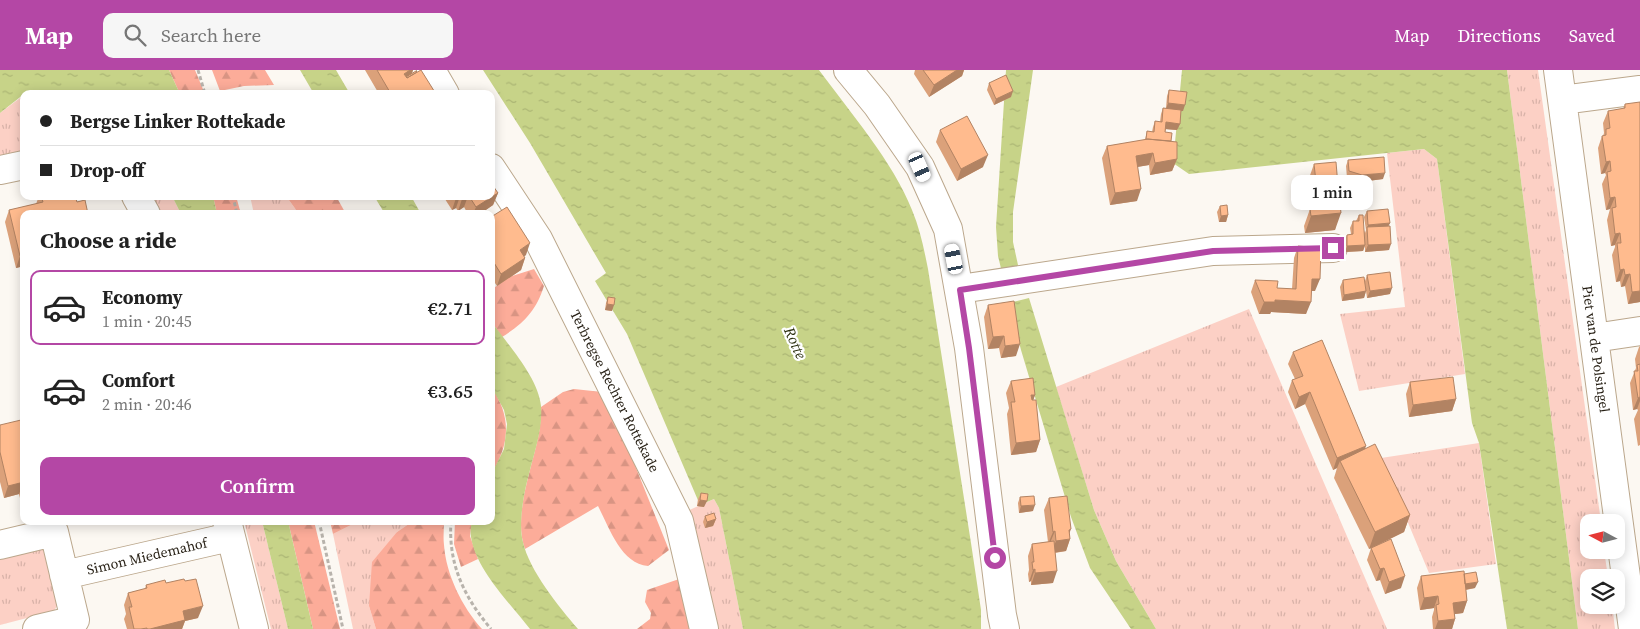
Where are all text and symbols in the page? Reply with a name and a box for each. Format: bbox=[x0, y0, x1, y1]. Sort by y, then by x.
search box bbox=[103, 13, 453, 58]
text: Map bbox=[25, 19, 73, 52]
icon: search bbox=[121, 21, 149, 49]
text: Search here bbox=[161, 22, 261, 48]
text: Map bbox=[1394, 23, 1430, 48]
text: Directions bbox=[1458, 23, 1541, 48]
text: Saved bbox=[1569, 23, 1615, 48]
text: Bergse Linker Rottekade bbox=[70, 108, 285, 134]
car bbox=[907, 150, 932, 184]
text: Drop-off bbox=[70, 157, 144, 183]
callout: 1 min bbox=[1292, 176, 1374, 210]
text: 1 min bbox=[1311, 181, 1353, 203]
text: Choose a ride bbox=[40, 225, 177, 255]
route end bbox=[1322, 237, 1344, 259]
car bbox=[943, 243, 964, 275]
text: Economy bbox=[102, 284, 183, 310]
street label: Piet van de Polsingel bbox=[1577, 284, 1615, 414]
icon: car bbox=[42, 285, 87, 330]
text: €2.71 bbox=[428, 295, 473, 321]
street label: Terbregse Rechter Rottekade bbox=[565, 306, 665, 476]
text: 1 min · 20:45 bbox=[102, 310, 192, 332]
water label: Rotte bbox=[779, 323, 812, 362]
text: Comfort bbox=[102, 367, 175, 393]
icon: car bbox=[42, 368, 87, 413]
text: €3.65 bbox=[428, 378, 473, 404]
text: 2 min · 20:46 bbox=[102, 393, 192, 415]
button: Confirm bbox=[40, 457, 475, 515]
north arrow bbox=[1580, 514, 1625, 559]
map controls bbox=[1580, 514, 1625, 614]
street label: Simon Miedemahof bbox=[85, 532, 210, 580]
route start bbox=[984, 547, 1006, 569]
button: layers bbox=[1580, 569, 1625, 614]

